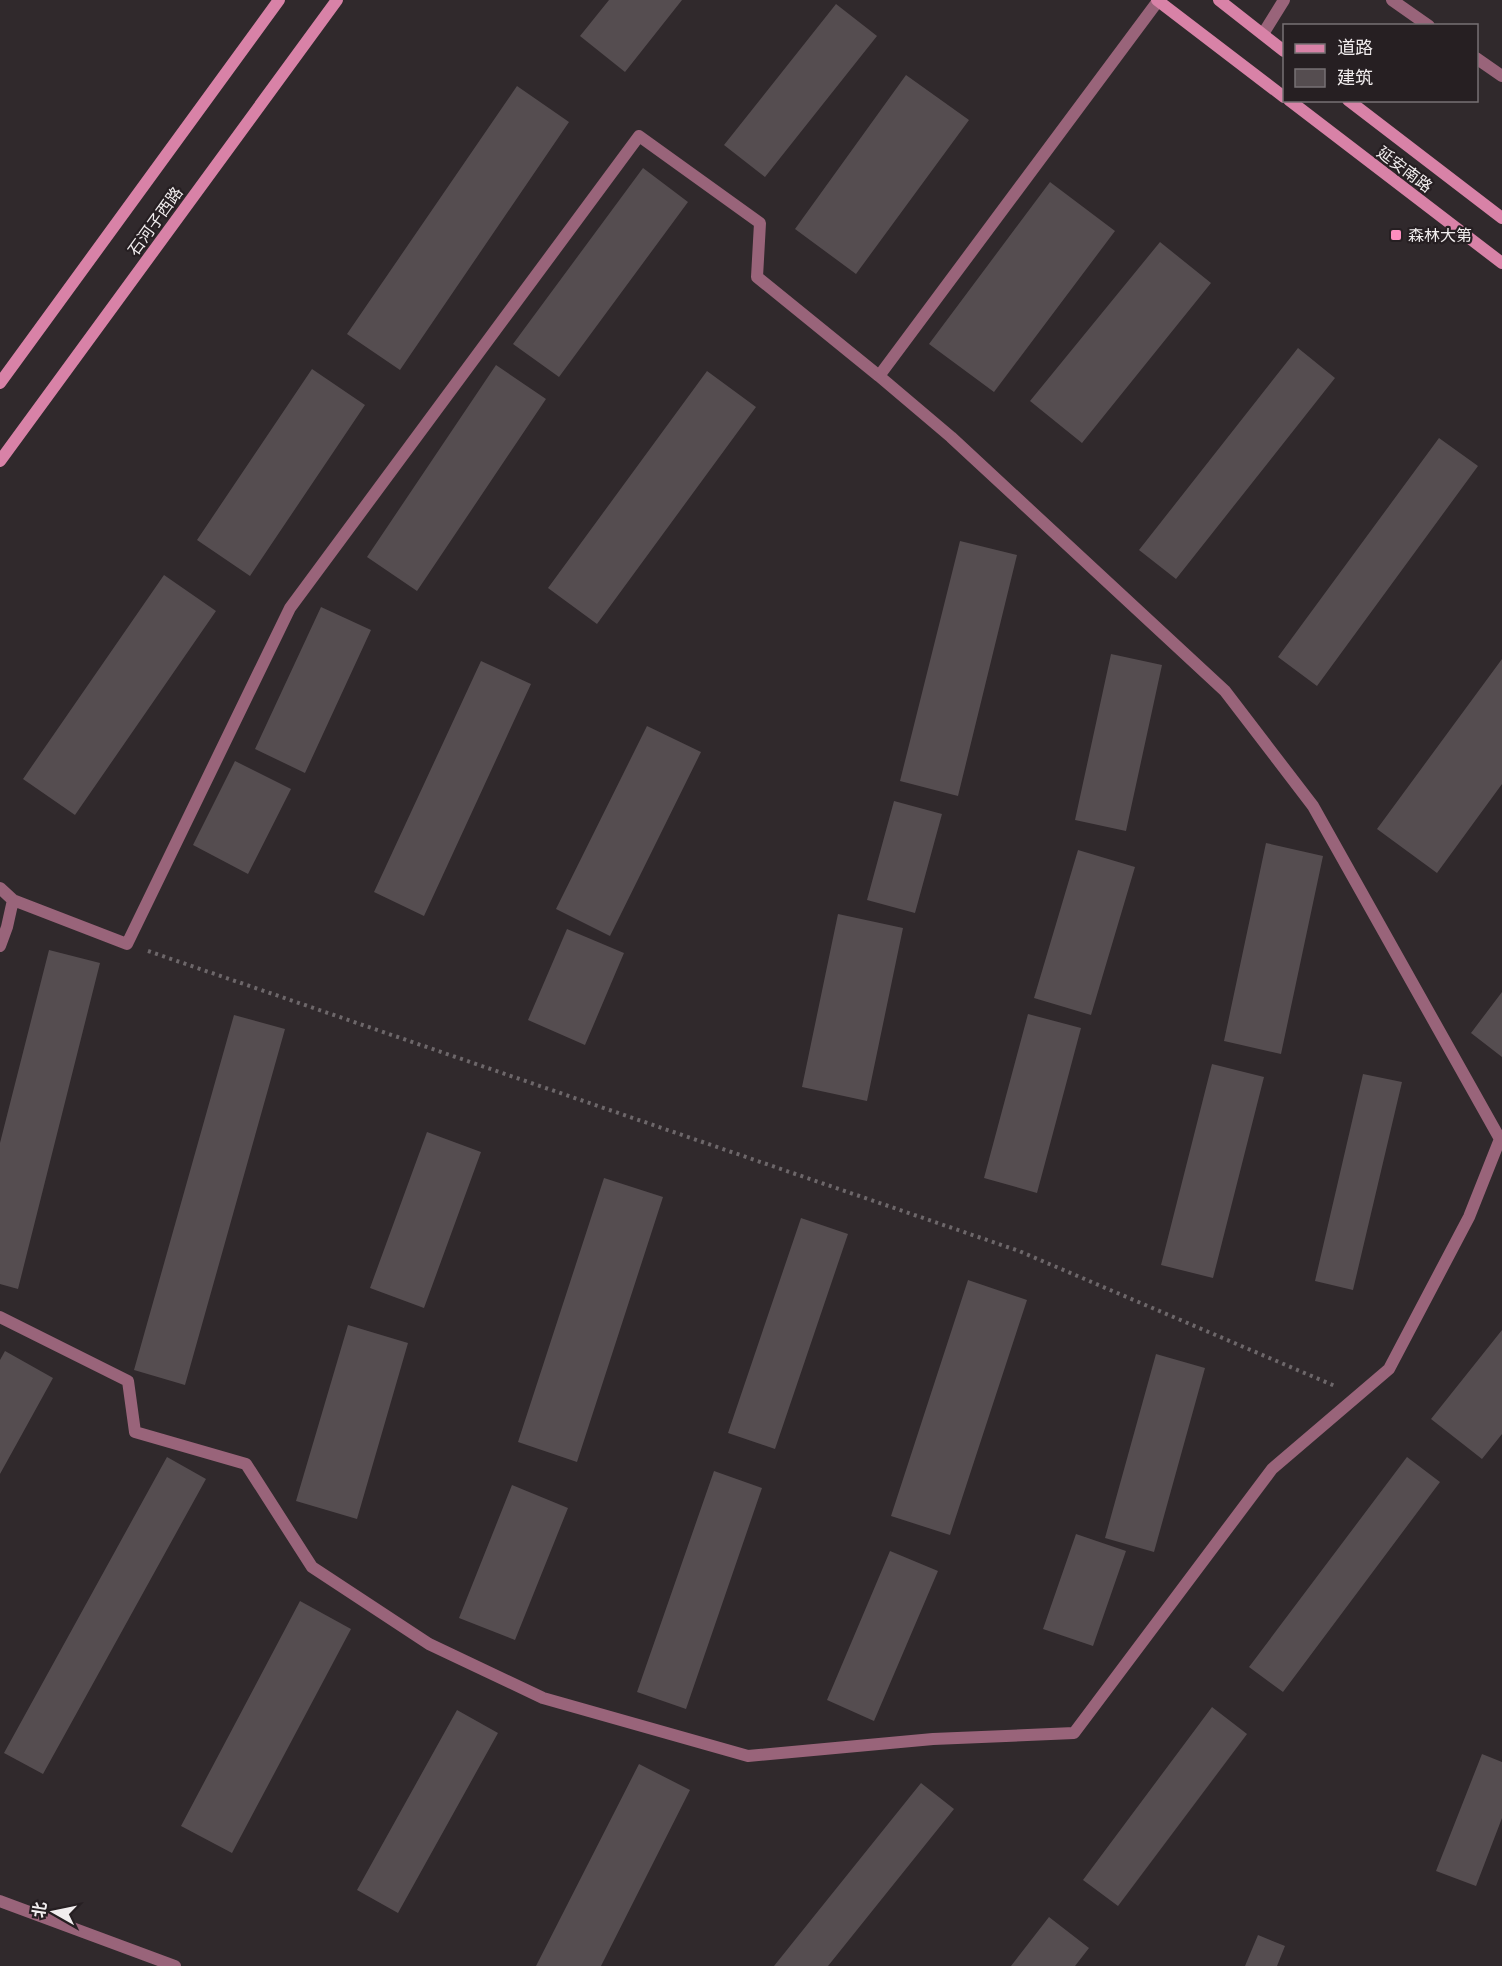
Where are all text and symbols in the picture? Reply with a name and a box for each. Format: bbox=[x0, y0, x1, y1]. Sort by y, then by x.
legend bbox=[1283, 24, 1478, 102]
text: 道路 bbox=[1337, 37, 1373, 57]
text: 建筑 bbox=[1337, 67, 1373, 87]
street label: 延安南路 bbox=[1374, 143, 1436, 195]
street label: 石河子西路 bbox=[124, 183, 186, 259]
place label: 森林大第 bbox=[1408, 226, 1472, 244]
marker: 森林大第 bbox=[1389, 228, 1403, 242]
north arrow bbox=[24, 1882, 84, 1942]
text: 北 bbox=[29, 1900, 49, 1919]

